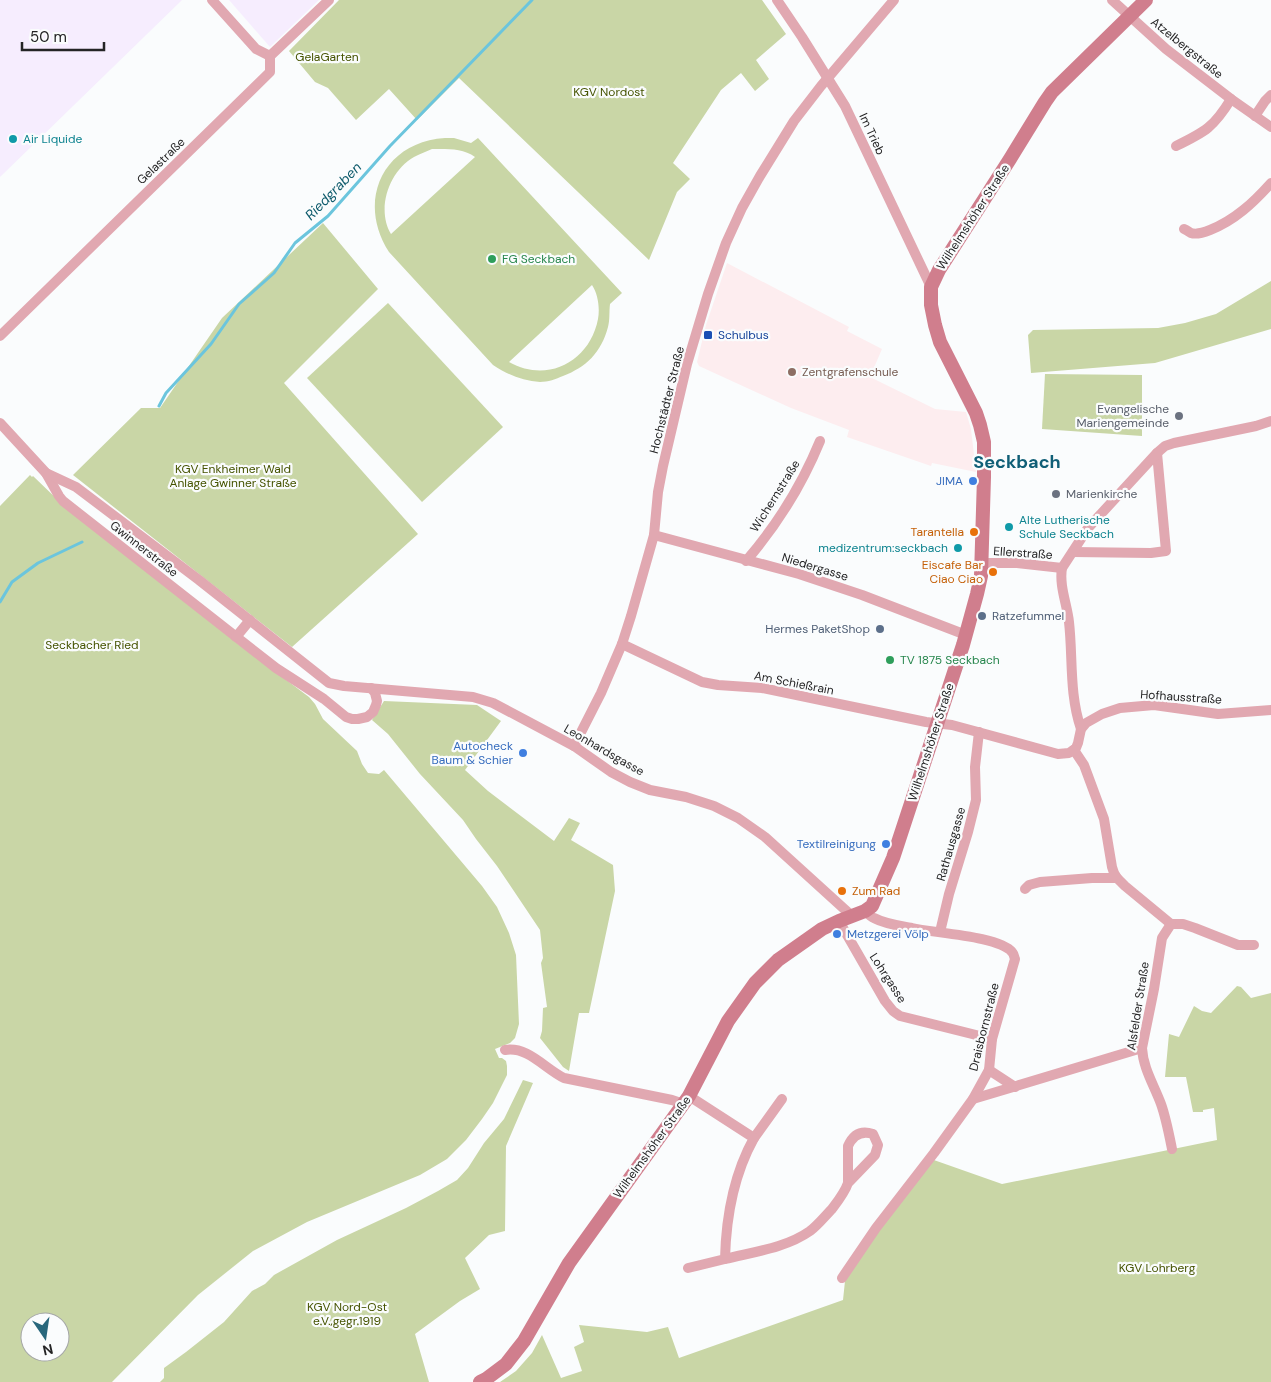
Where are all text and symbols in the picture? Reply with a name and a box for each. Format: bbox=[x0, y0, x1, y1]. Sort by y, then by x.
street label: Atzelbergstraße bbox=[1148, 14, 1227, 82]
scale bar bbox=[22, 20, 105, 52]
text: 50 m bbox=[30, 27, 67, 47]
park label: GelaGarten bbox=[295, 49, 359, 65]
park label: KGV Nordost bbox=[573, 84, 645, 100]
street label: Im Trieb bbox=[855, 111, 889, 157]
place label: Air Liquide bbox=[23, 131, 82, 147]
marker: Air Liquide bbox=[7, 133, 19, 145]
street label: Gelastraße bbox=[133, 134, 189, 188]
water label: Riedgraben bbox=[301, 158, 365, 224]
street label: Wilhelmshöher Straße bbox=[933, 161, 1013, 273]
place label: FG Seckbach bbox=[502, 251, 575, 267]
marker: FG Seckbach bbox=[486, 253, 498, 265]
place label: Schulbus bbox=[718, 327, 769, 343]
marker: Schulbus bbox=[702, 329, 714, 341]
street label: Hochstädter Straße bbox=[646, 345, 688, 455]
place label: Zentgrafenschule bbox=[802, 364, 898, 380]
marker: Zentgrafenschule bbox=[786, 366, 798, 378]
place label: Evangelische Mariengemeinde bbox=[1076, 401, 1169, 431]
marker: Evangelische Mariengemeinde bbox=[1173, 410, 1185, 422]
district label: Seckbach bbox=[973, 450, 1061, 474]
street label: Wichernstraße bbox=[746, 457, 804, 535]
park label: KGV Enkheimer Wald Anlage Gwinner Straße bbox=[169, 461, 297, 491]
place label: JIMA bbox=[936, 473, 963, 489]
marker: JIMA bbox=[967, 475, 979, 487]
place label: Marienkirche bbox=[1066, 486, 1138, 502]
marker: Marienkirche bbox=[1050, 488, 1062, 500]
place label: Alte Lutherische Schule Seckbach bbox=[1019, 512, 1114, 542]
street label: Gwinnerstraße bbox=[107, 517, 181, 581]
marker: Alte Lutherische Schule Seckbach bbox=[1003, 521, 1015, 533]
place label: Tarantella bbox=[911, 524, 964, 540]
marker: Tarantella bbox=[968, 526, 980, 538]
place label: medizentrum:seckbach bbox=[818, 540, 948, 556]
marker: medizentrum:seckbach bbox=[952, 542, 964, 554]
street label: Ellerstraße bbox=[993, 543, 1053, 563]
street label: Niedergasse bbox=[780, 549, 850, 585]
place label: Eiscafe Bar Ciao Ciao bbox=[922, 557, 984, 587]
marker: Eiscafe Bar Ciao Ciao bbox=[987, 566, 999, 578]
place label: Ratzefummel bbox=[992, 608, 1064, 624]
marker: Ratzefummel bbox=[976, 610, 988, 622]
place label: Hermes PaketShop bbox=[765, 621, 870, 637]
marker: Hermes PaketShop bbox=[874, 623, 886, 635]
park label: Seckbacher Ried bbox=[45, 637, 139, 653]
place label: TV 1875 Seckbach bbox=[900, 652, 1000, 668]
marker: TV 1875 Seckbach bbox=[884, 654, 896, 666]
street label: Am Schießrain bbox=[753, 667, 835, 699]
street label: Wilhelmshöher Straße bbox=[904, 681, 958, 803]
street label: Hofhausstraße bbox=[1140, 686, 1222, 708]
street label: Leonhardsgasse bbox=[561, 721, 647, 780]
place label: Autocheck Baum & Schier bbox=[432, 738, 514, 768]
marker: Autocheck Baum & Schier bbox=[517, 747, 529, 759]
street label: Rathausgasse bbox=[933, 805, 969, 883]
place label: Textilreinigung bbox=[797, 836, 876, 852]
marker: Textilreinigung bbox=[880, 838, 892, 850]
place label: Zum Rad bbox=[852, 883, 900, 899]
marker: Zum Rad bbox=[836, 885, 848, 897]
place label: Metzgerei Völp bbox=[847, 926, 929, 942]
marker: Metzgerei Völp bbox=[831, 928, 843, 940]
street label: Lohrgasse bbox=[866, 950, 910, 1006]
street label: Alsfelder Straße bbox=[1123, 961, 1153, 1051]
street label: Draisbornstraße bbox=[965, 981, 1003, 1073]
street label: Wilhelmshöher Straße bbox=[609, 1092, 695, 1201]
park label: KGV Lohrberg bbox=[1119, 1260, 1196, 1276]
park label: KGV Nord-Ost e.V.,gegr.1919 bbox=[307, 1299, 387, 1329]
north arrow bbox=[20, 1312, 70, 1362]
text: N bbox=[41, 1340, 55, 1360]

